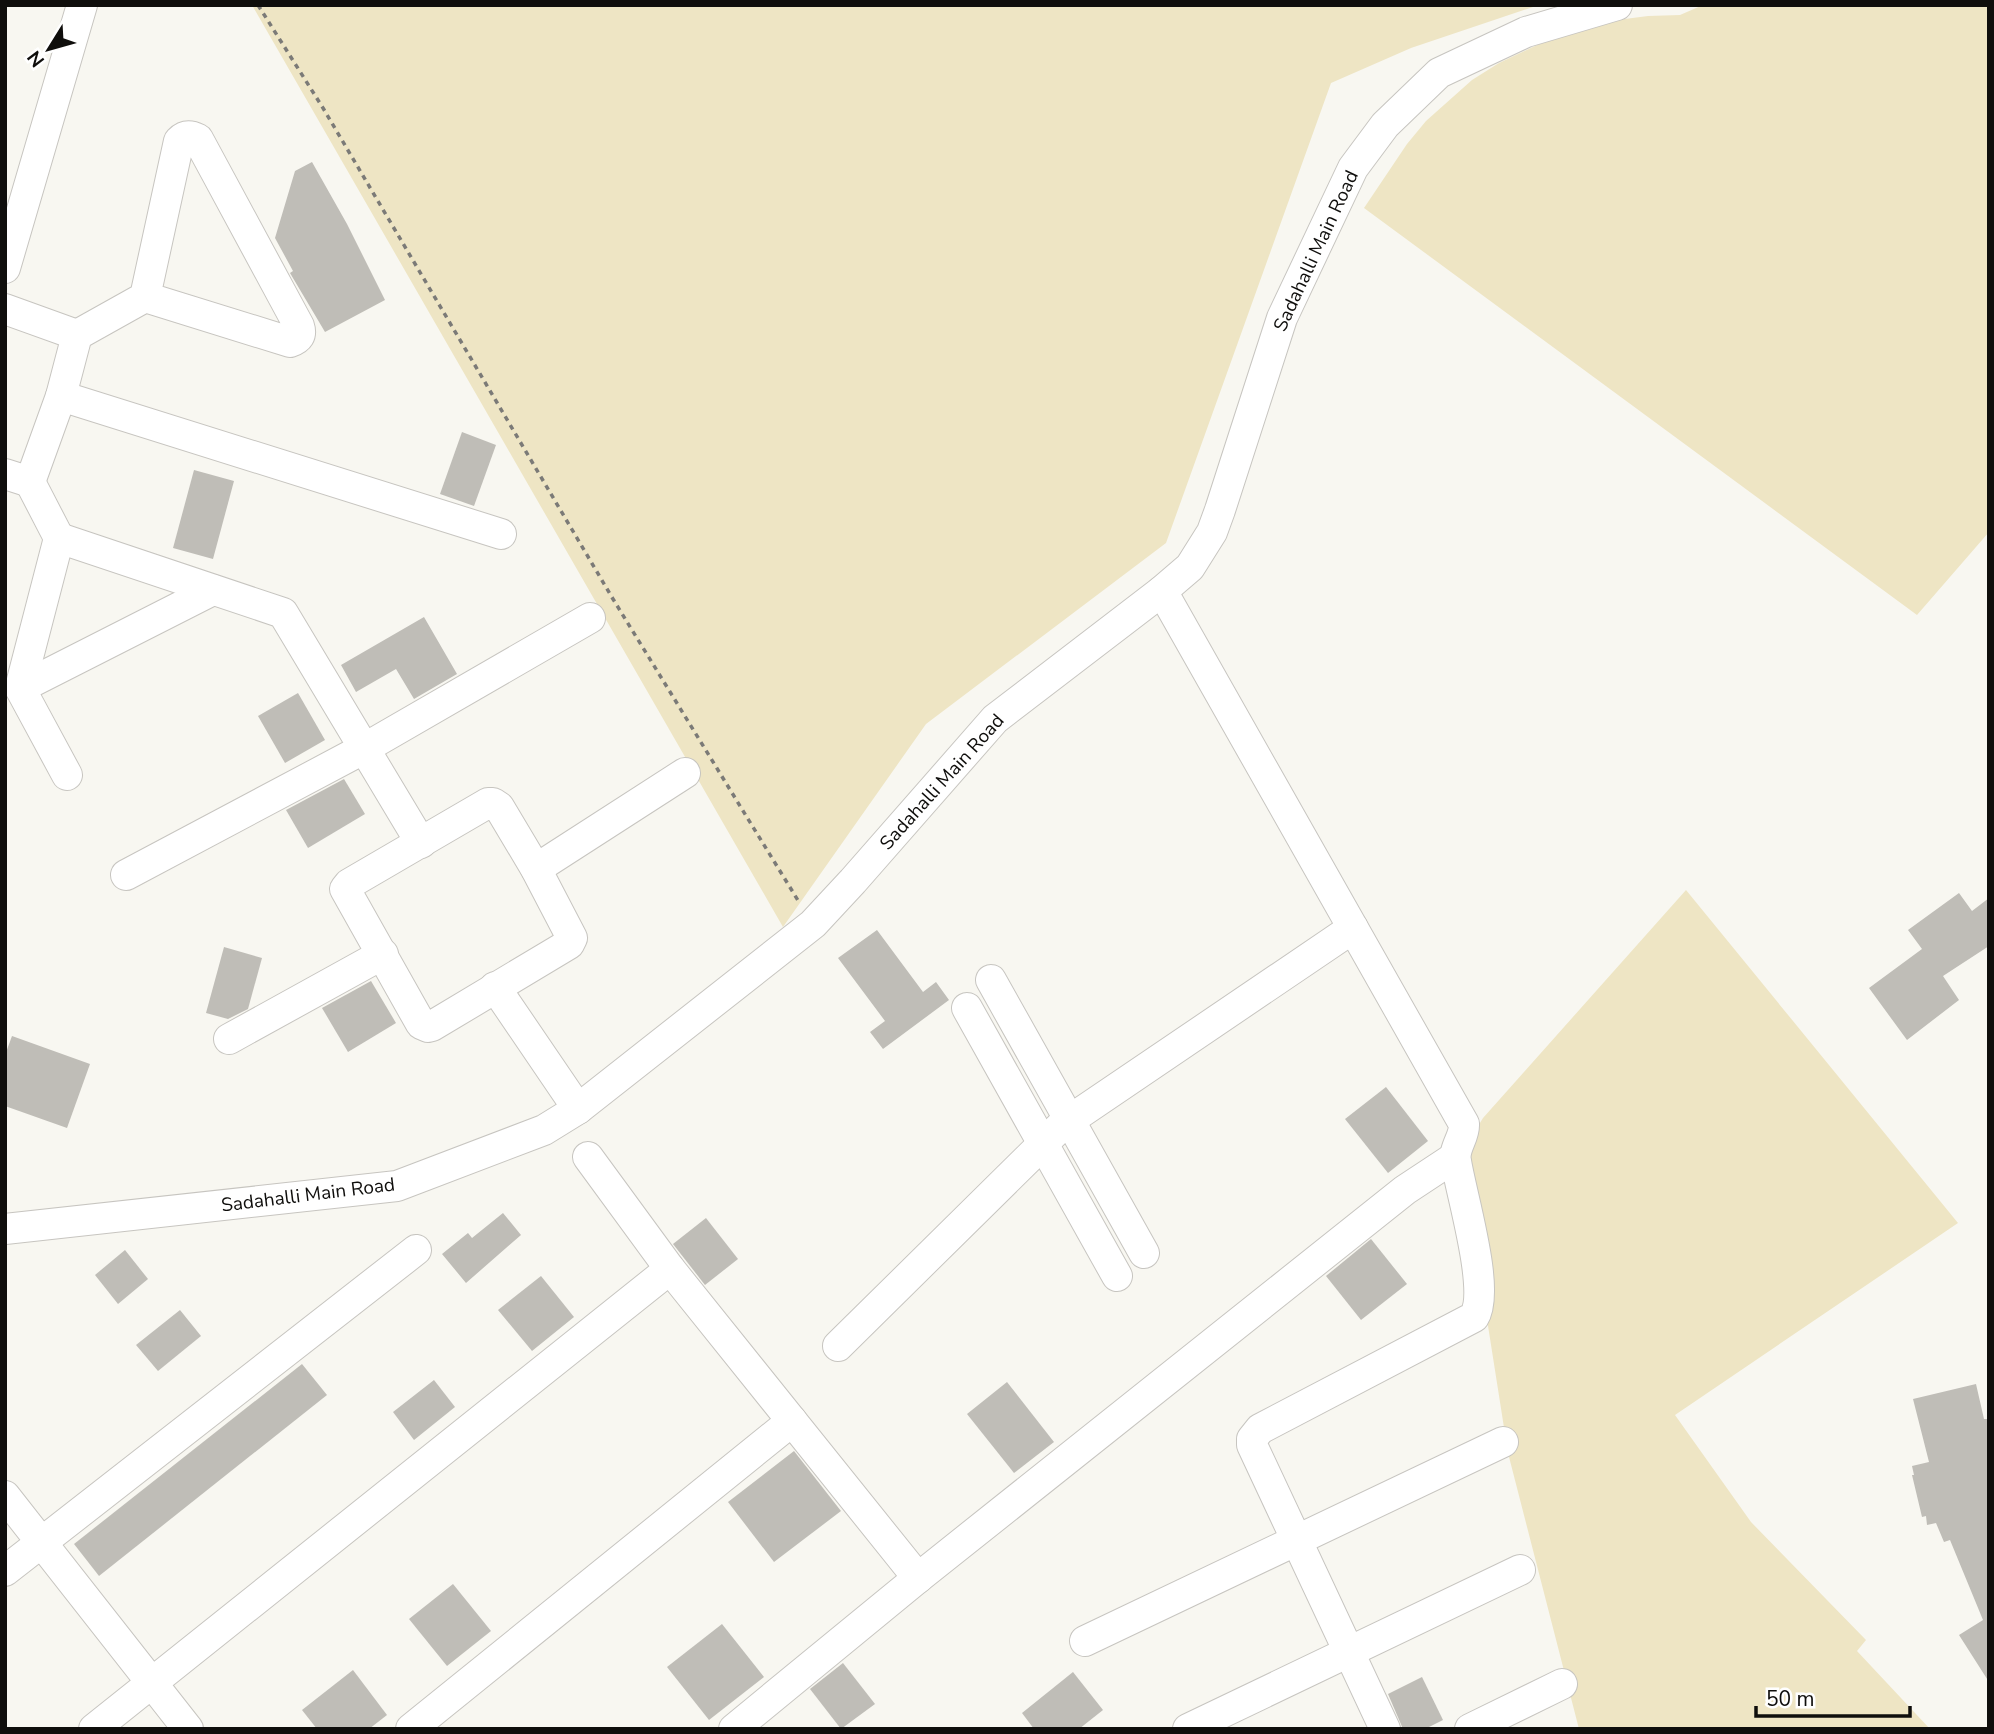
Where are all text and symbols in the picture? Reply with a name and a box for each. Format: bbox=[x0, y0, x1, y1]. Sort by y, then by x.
north arrow bbox=[14, 14, 84, 84]
text: N bbox=[22, 45, 51, 72]
street label: Sadahalli Main Road bbox=[1267, 166, 1365, 336]
street label: Sadahalli Main Road bbox=[874, 708, 1010, 856]
street label: Sadahalli Main Road bbox=[220, 1171, 396, 1219]
scale bar bbox=[1756, 1674, 1910, 1718]
text: 50 m bbox=[1766, 1685, 1815, 1713]

